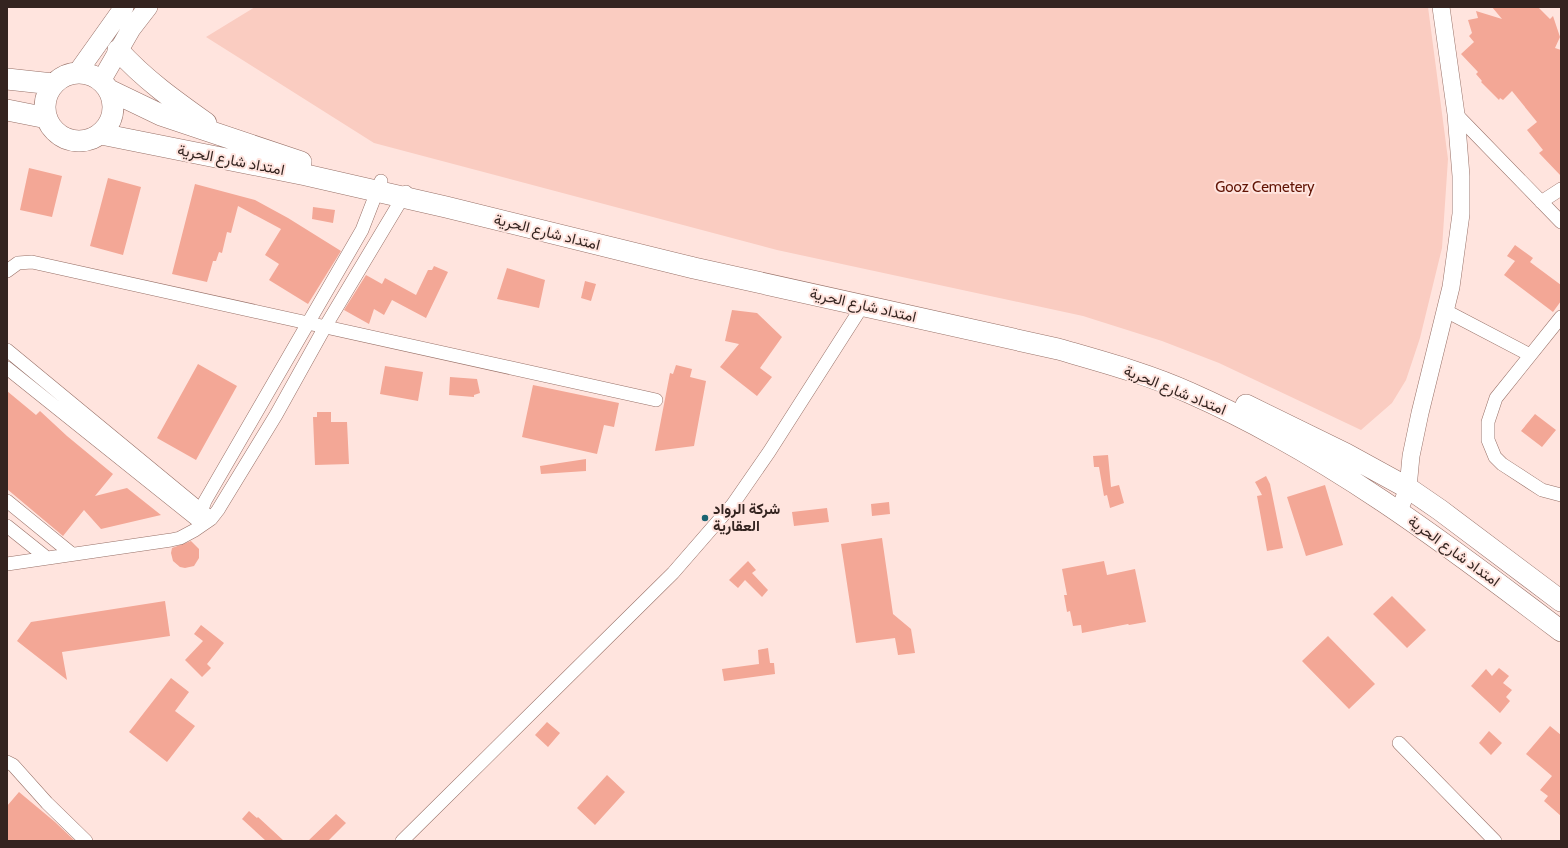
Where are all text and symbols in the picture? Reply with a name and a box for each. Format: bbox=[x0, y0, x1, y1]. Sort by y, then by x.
street label: امتداد شارع الحرية bbox=[176, 141, 286, 181]
park label: Gooz Cemetery bbox=[1215, 178, 1315, 196]
street label: امتداد شارع الحرية bbox=[492, 210, 602, 256]
street label: امتداد شارع الحرية bbox=[808, 284, 918, 328]
street label: امتداد شارع الحرية bbox=[1120, 361, 1229, 421]
place label: شركة الرواد العقارية bbox=[713, 500, 780, 535]
street label: امتداد شارع الحرية bbox=[1404, 512, 1503, 592]
marker: شركة الرواد العقارية bbox=[700, 513, 710, 523]

